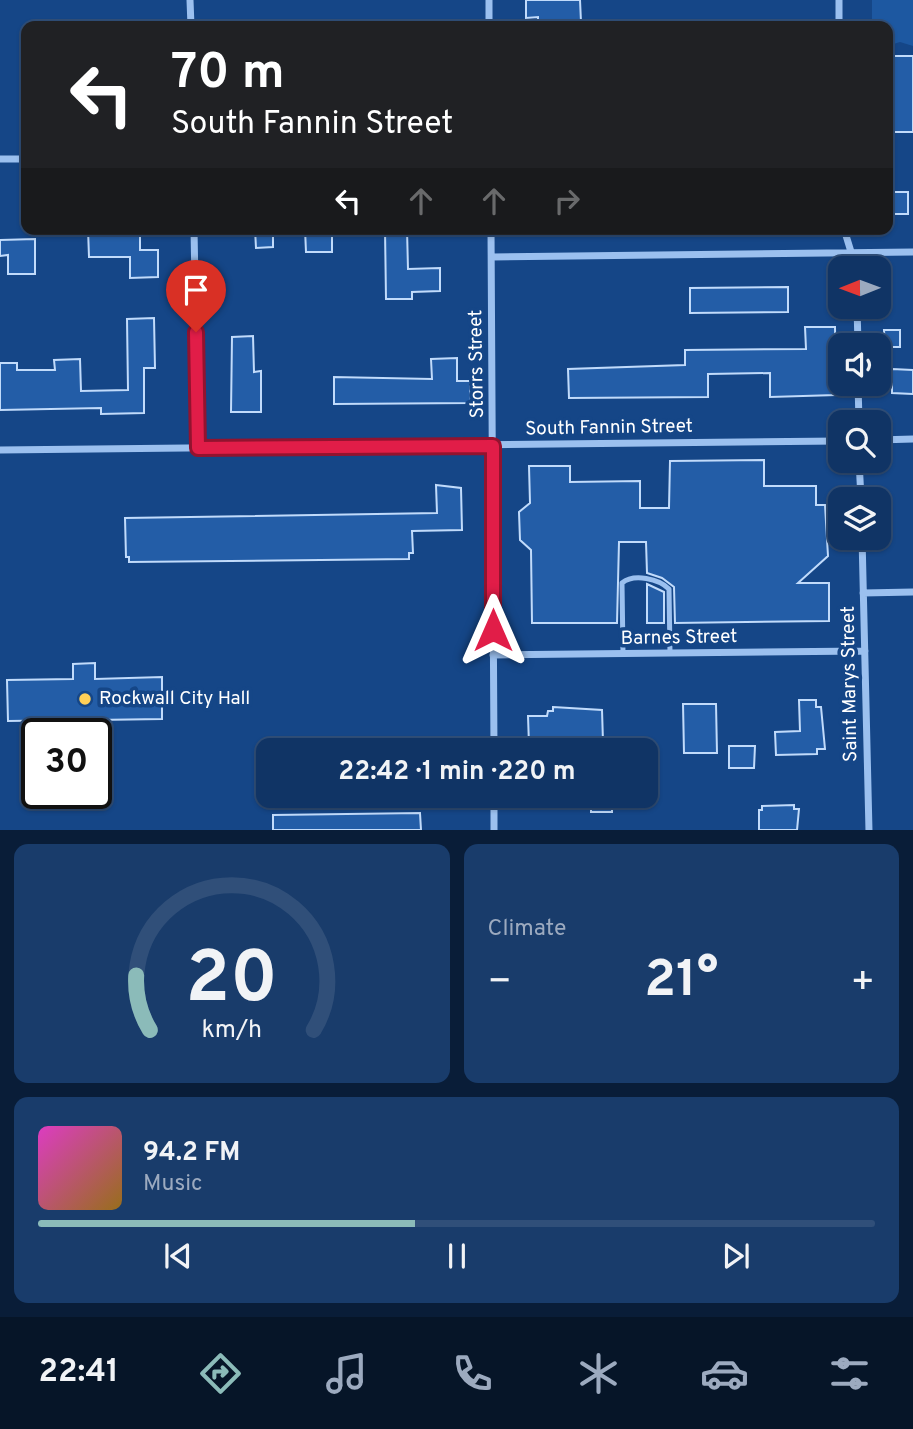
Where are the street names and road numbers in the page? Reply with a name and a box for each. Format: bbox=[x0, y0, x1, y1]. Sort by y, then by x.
street label: Storrs Street bbox=[464, 309, 490, 419]
street label: South Fannin Street bbox=[525, 415, 693, 441]
street label: Saint Marys Street bbox=[837, 606, 863, 762]
street label: Barnes Street bbox=[620, 625, 738, 651]

